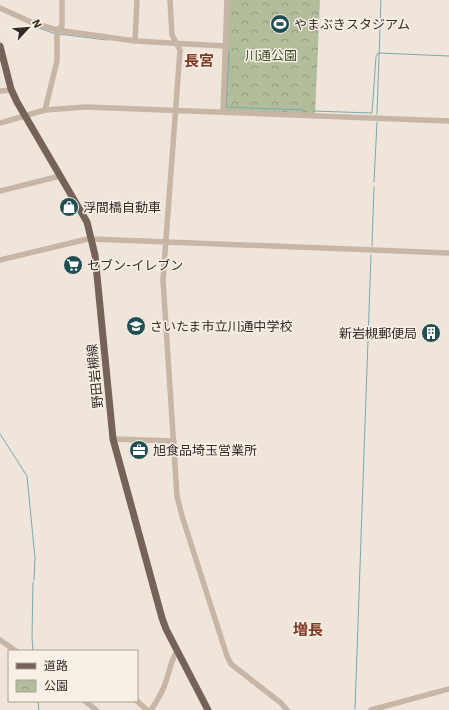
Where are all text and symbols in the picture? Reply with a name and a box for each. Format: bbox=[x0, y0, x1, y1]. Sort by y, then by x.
north arrow bbox=[8, 8, 48, 48]
sports icon: やまぶきスタジアム bbox=[269, 13, 291, 35]
place label: やまぶきスタジアム bbox=[294, 16, 410, 33]
text: N bbox=[29, 17, 45, 30]
park label: 川通公園 bbox=[245, 47, 297, 64]
district label: 長宮 bbox=[184, 51, 214, 70]
shop icon: 浮間橋自動車 bbox=[58, 196, 80, 218]
place label: 浮間橋自動車 bbox=[83, 199, 161, 216]
supermarket icon: セブン-イレブン bbox=[62, 254, 84, 276]
place label: セブン-イレブン bbox=[87, 257, 183, 274]
school or university icon: さいたま市立川通中学校 bbox=[125, 315, 147, 337]
place label: さいたま市立川通中学校 bbox=[150, 318, 293, 335]
building icon: 新岩槻郵便局 bbox=[420, 322, 442, 344]
place label: 新岩槻郵便局 bbox=[339, 325, 417, 342]
street label: 野田岩槻線 bbox=[83, 343, 107, 409]
office icon: 旭食品埼玉営業所 bbox=[128, 439, 150, 461]
place label: 旭食品埼玉営業所 bbox=[153, 442, 257, 459]
district label: 増長 bbox=[293, 620, 323, 639]
legend bbox=[8, 650, 138, 702]
text: 道路 bbox=[44, 658, 68, 673]
text: 公園 bbox=[44, 678, 68, 693]

